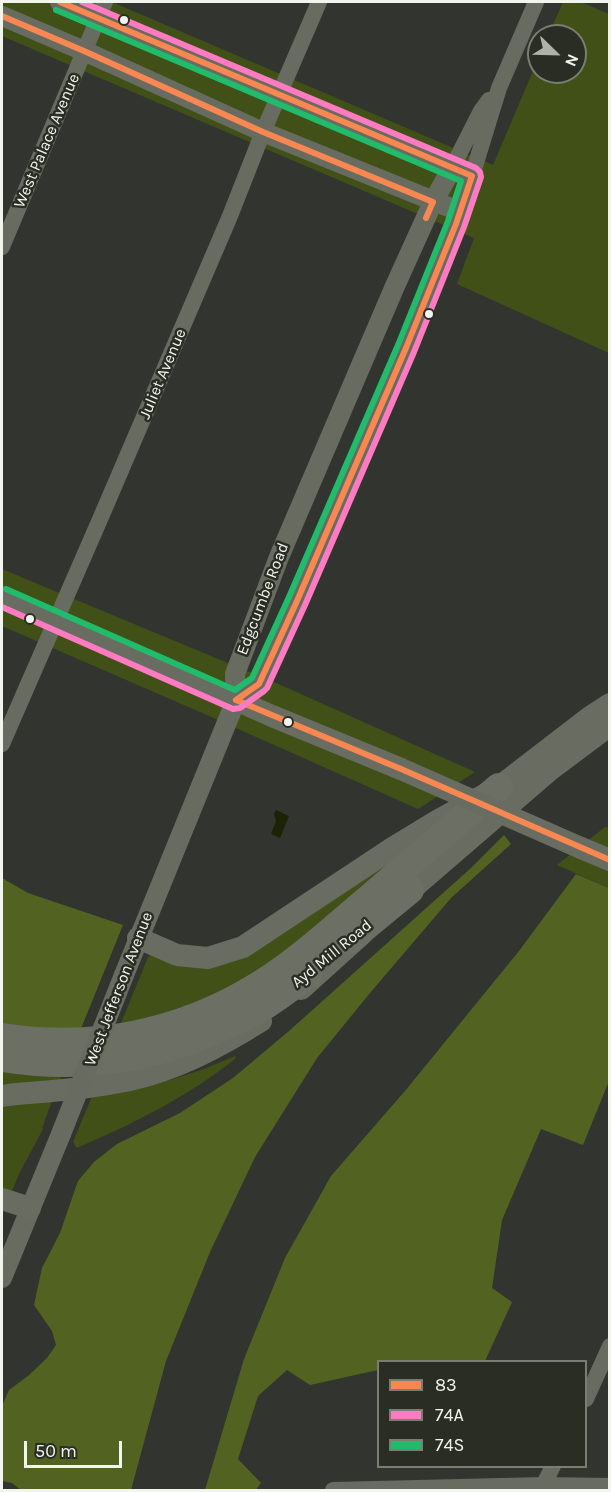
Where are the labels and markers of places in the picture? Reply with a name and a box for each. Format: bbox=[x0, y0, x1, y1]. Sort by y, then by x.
unlabelled marker bbox=[118, 14, 130, 26]
unlabelled marker bbox=[423, 308, 435, 320]
unlabelled marker bbox=[24, 613, 36, 625]
unlabelled marker bbox=[282, 716, 294, 728]

